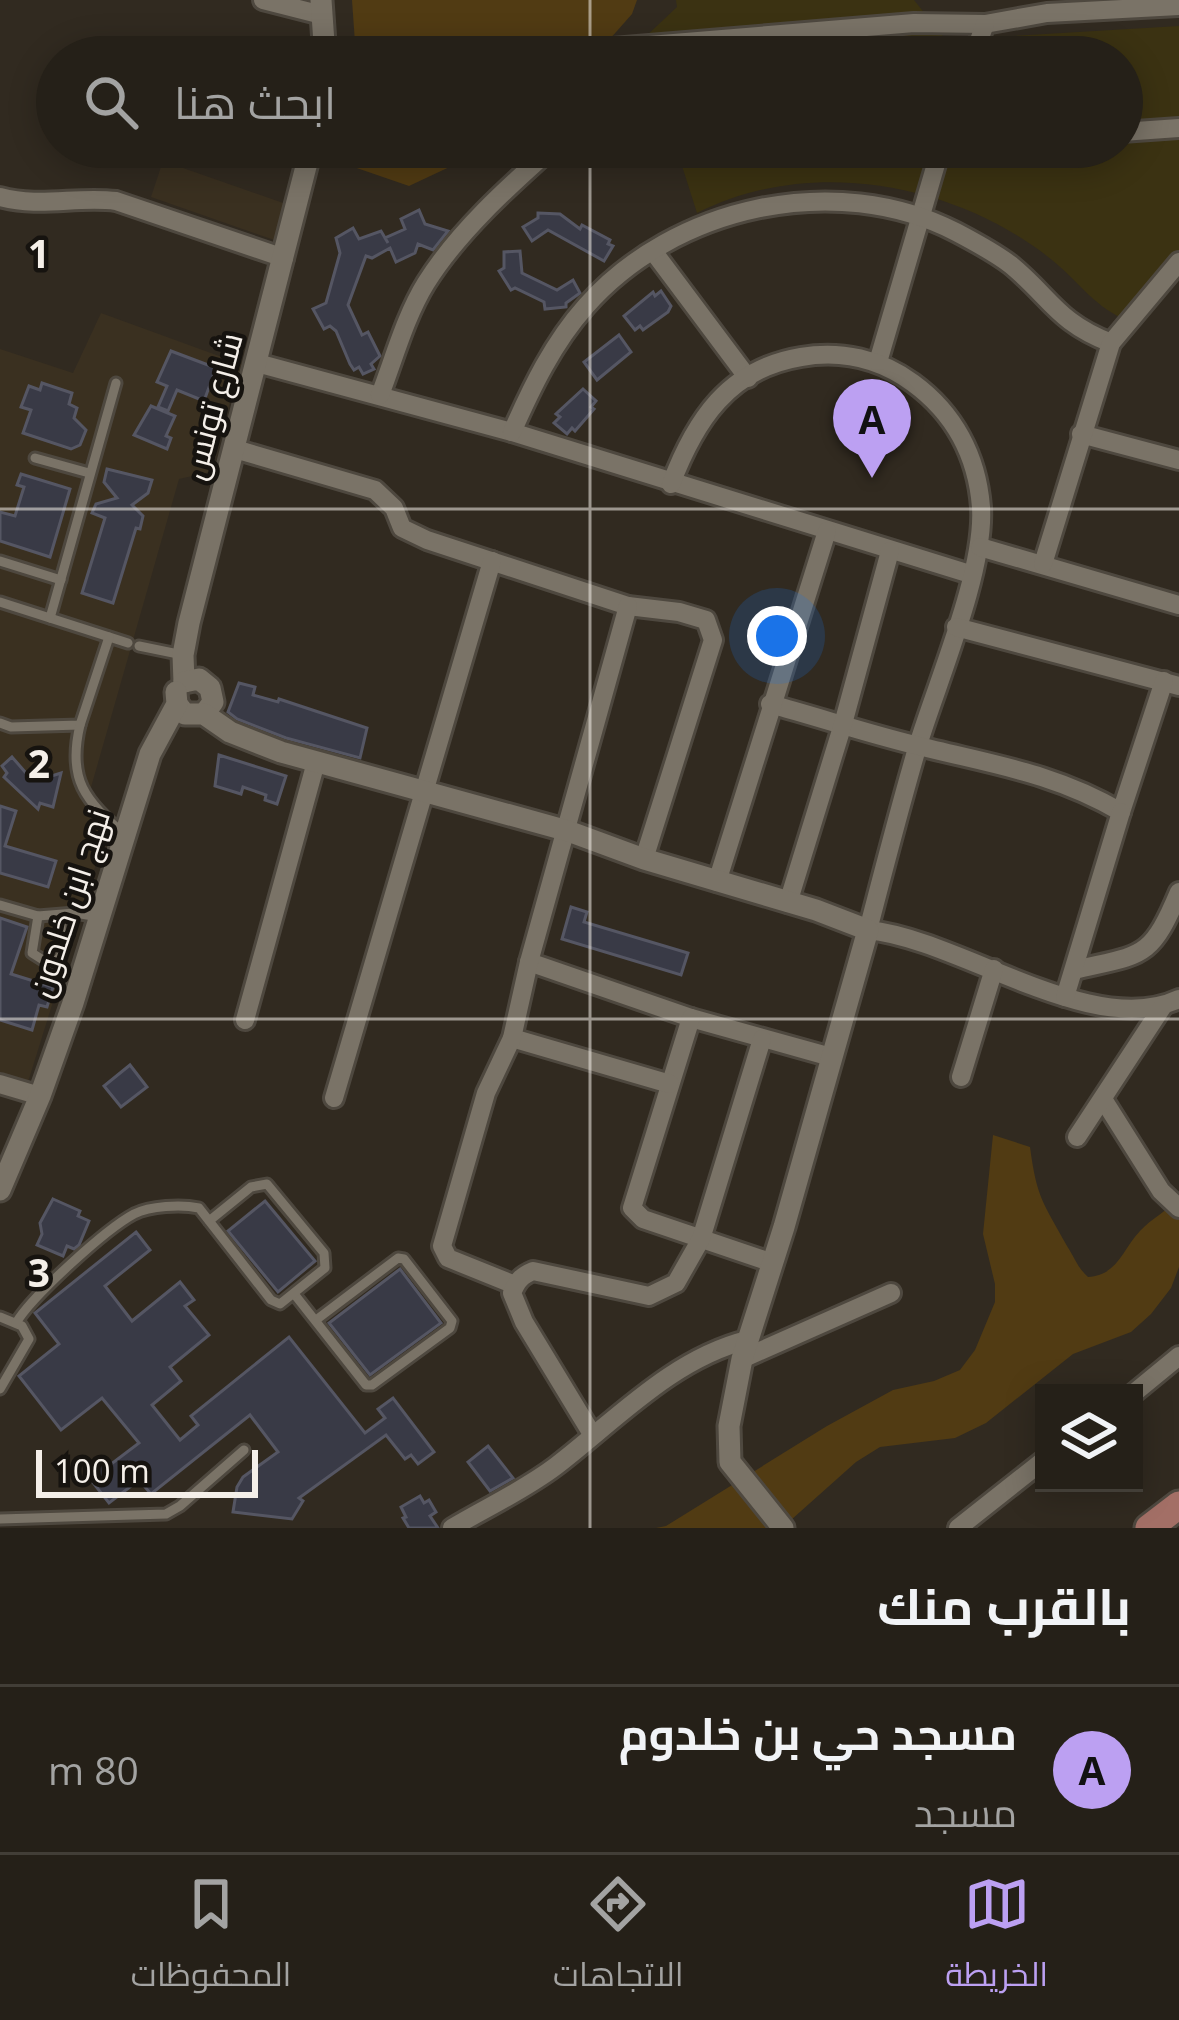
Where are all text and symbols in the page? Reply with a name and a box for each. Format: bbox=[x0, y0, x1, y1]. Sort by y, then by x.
search box bbox=[36, 36, 1143, 168]
icon: search bbox=[78, 69, 144, 135]
text: ابحث هنا bbox=[174, 71, 336, 132]
text: 1 bbox=[28, 226, 50, 279]
street label: شارع تونس bbox=[170, 327, 254, 485]
pin: A bbox=[833, 379, 911, 478]
your location bbox=[747, 606, 807, 666]
text: 2 bbox=[28, 736, 50, 789]
street label: نهج ابن خلدون bbox=[17, 803, 121, 1003]
text: 3 bbox=[28, 1245, 50, 1298]
map controls bbox=[1035, 1384, 1143, 1492]
button: layers bbox=[1035, 1384, 1143, 1492]
scale bar bbox=[36, 1444, 258, 1497]
text: 100 m bbox=[54, 1448, 150, 1493]
text: بالقرب منك bbox=[877, 1570, 1131, 1640]
text: مسجد حي بن خلدوم bbox=[619, 1702, 1017, 1763]
text: 80 m bbox=[48, 1743, 139, 1796]
text: A bbox=[1079, 1743, 1105, 1796]
text: مسجد bbox=[914, 1785, 1017, 1838]
tab: المحفوظات bbox=[131, 1871, 291, 2005]
tab: الاتجاهات bbox=[553, 1871, 684, 2005]
tab: الخريطة bbox=[945, 1871, 1048, 2005]

